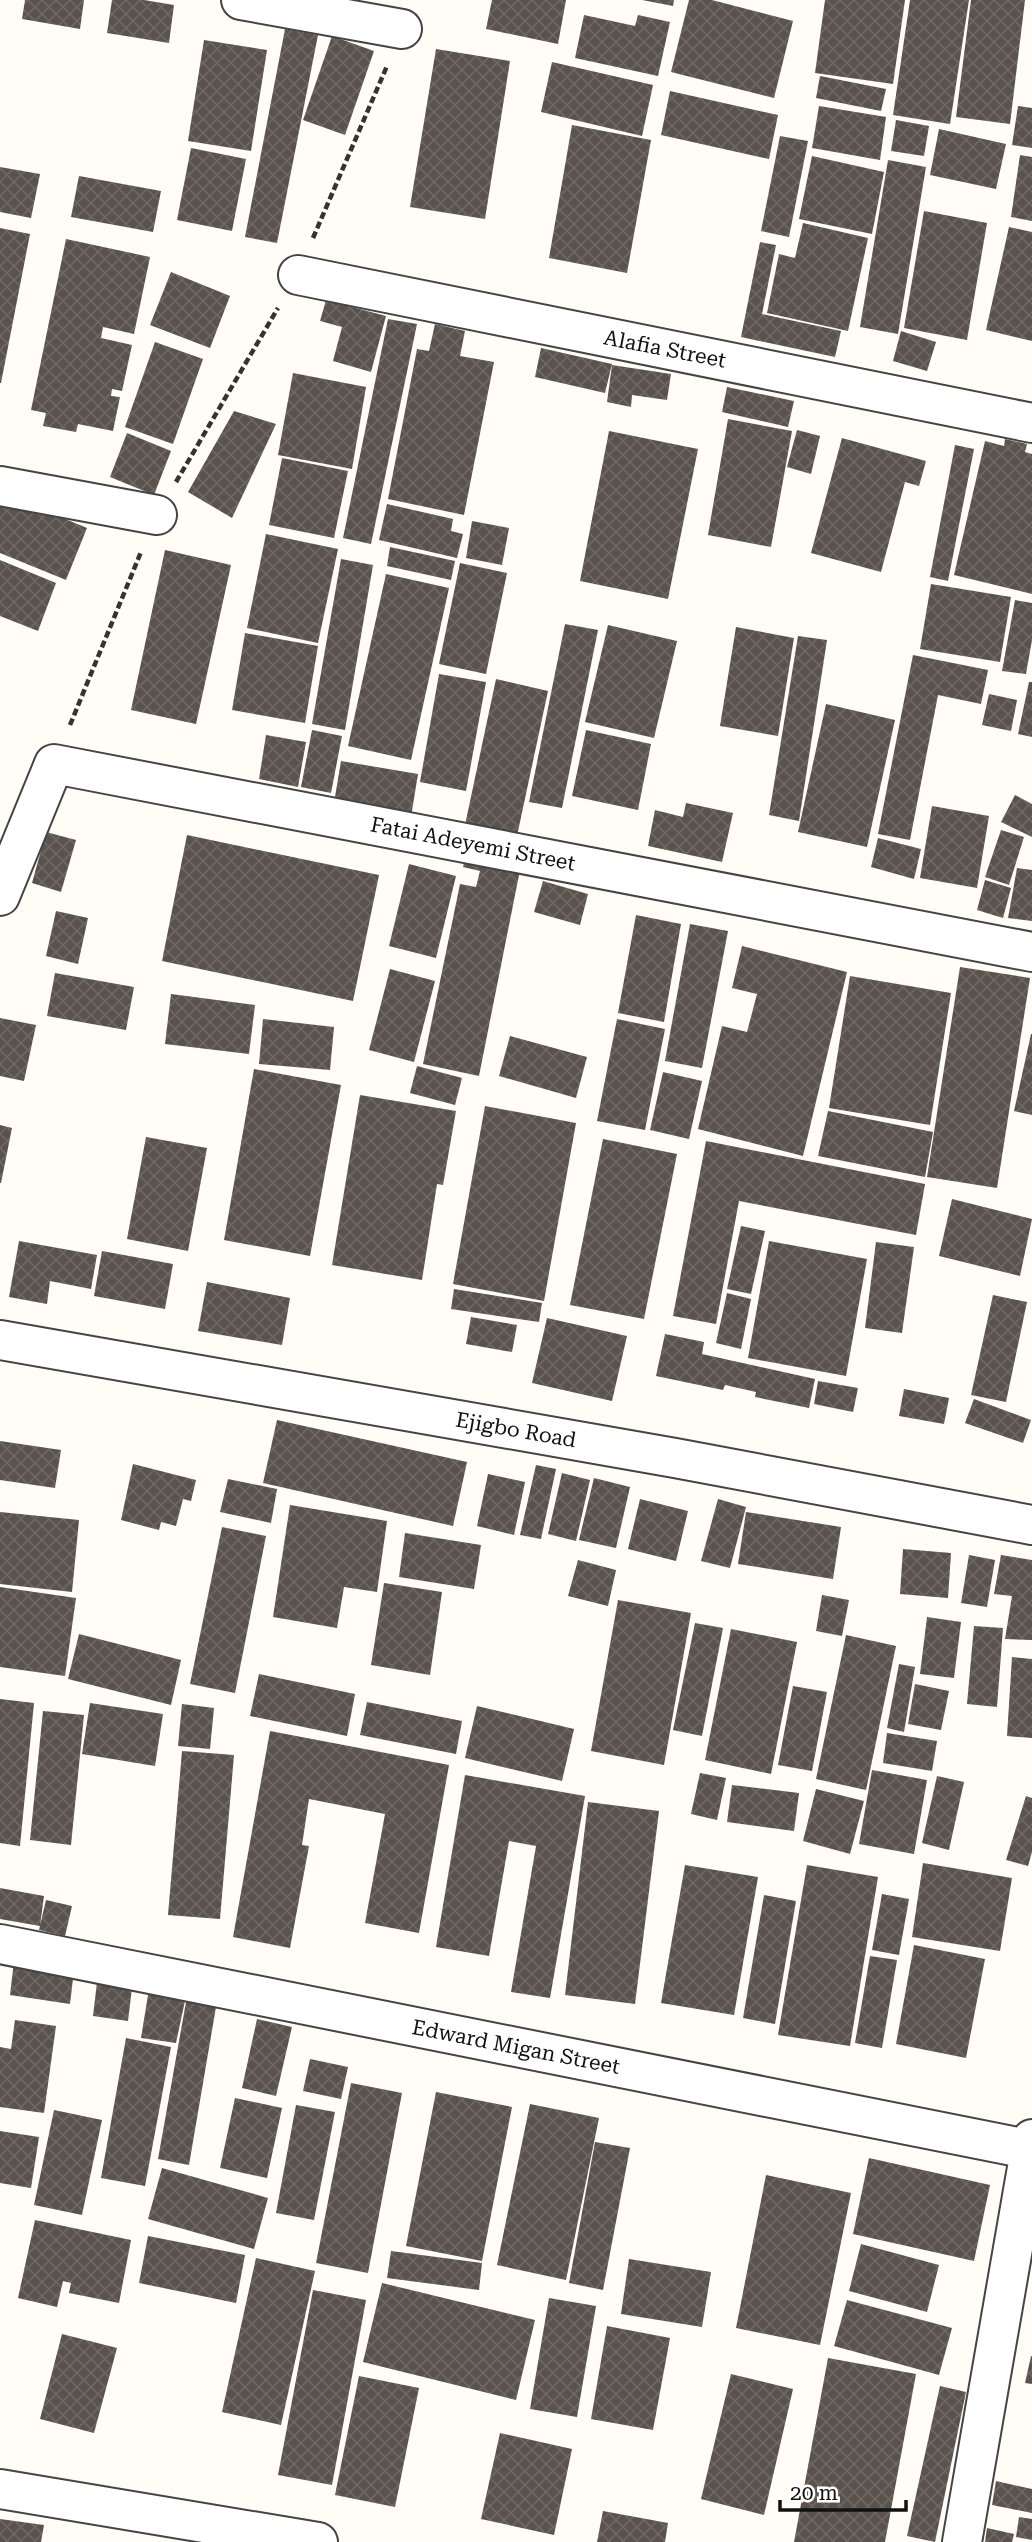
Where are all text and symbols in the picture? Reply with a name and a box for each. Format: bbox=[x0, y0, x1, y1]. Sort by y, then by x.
street label: Alafia Street bbox=[602, 325, 728, 373]
street label: Fatai Adeyemi Street bbox=[369, 812, 578, 876]
street label: Ejigbo Road bbox=[454, 1408, 579, 1452]
street label: Edward Migan Street bbox=[410, 2015, 622, 2079]
scale bar bbox=[780, 2468, 906, 2512]
text: 20 m bbox=[790, 2481, 838, 2505]

